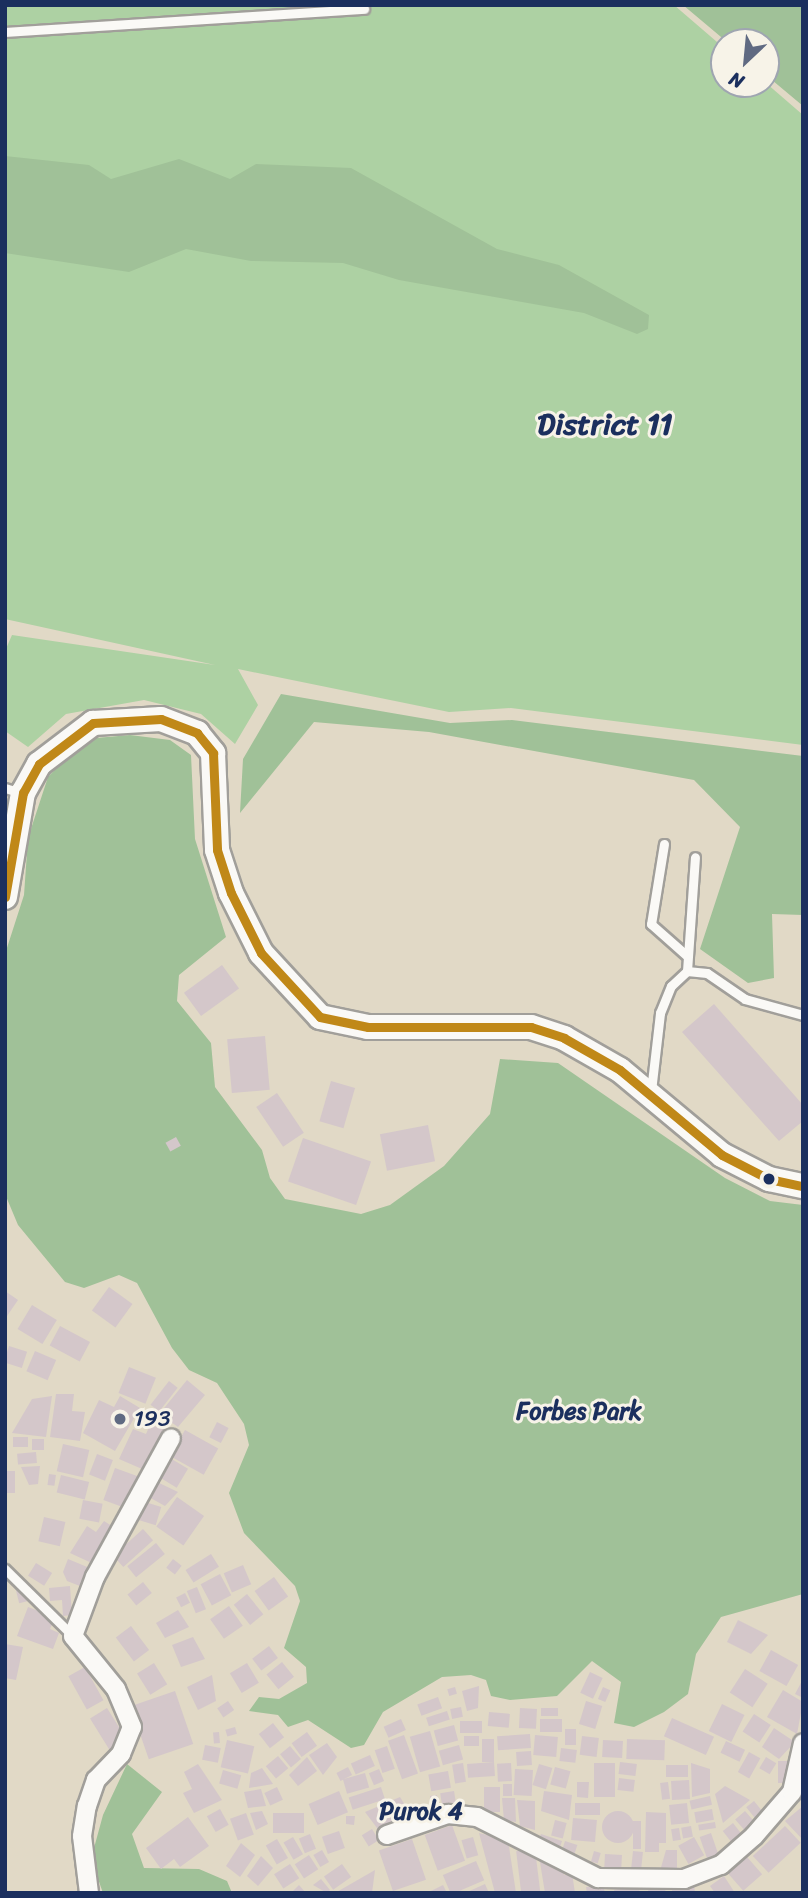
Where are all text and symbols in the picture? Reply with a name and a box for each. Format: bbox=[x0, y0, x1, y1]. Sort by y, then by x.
north arrow bbox=[710, 28, 780, 98]
text: N bbox=[723, 63, 750, 98]
district label: District 11 bbox=[537, 406, 673, 442]
unlabelled marker bbox=[762, 1172, 776, 1186]
district label: Forbes Park bbox=[516, 1398, 642, 1426]
place label: 193 bbox=[134, 1405, 171, 1433]
marker: 193 bbox=[112, 1411, 128, 1427]
district label: Purok 4 bbox=[379, 1798, 463, 1826]

